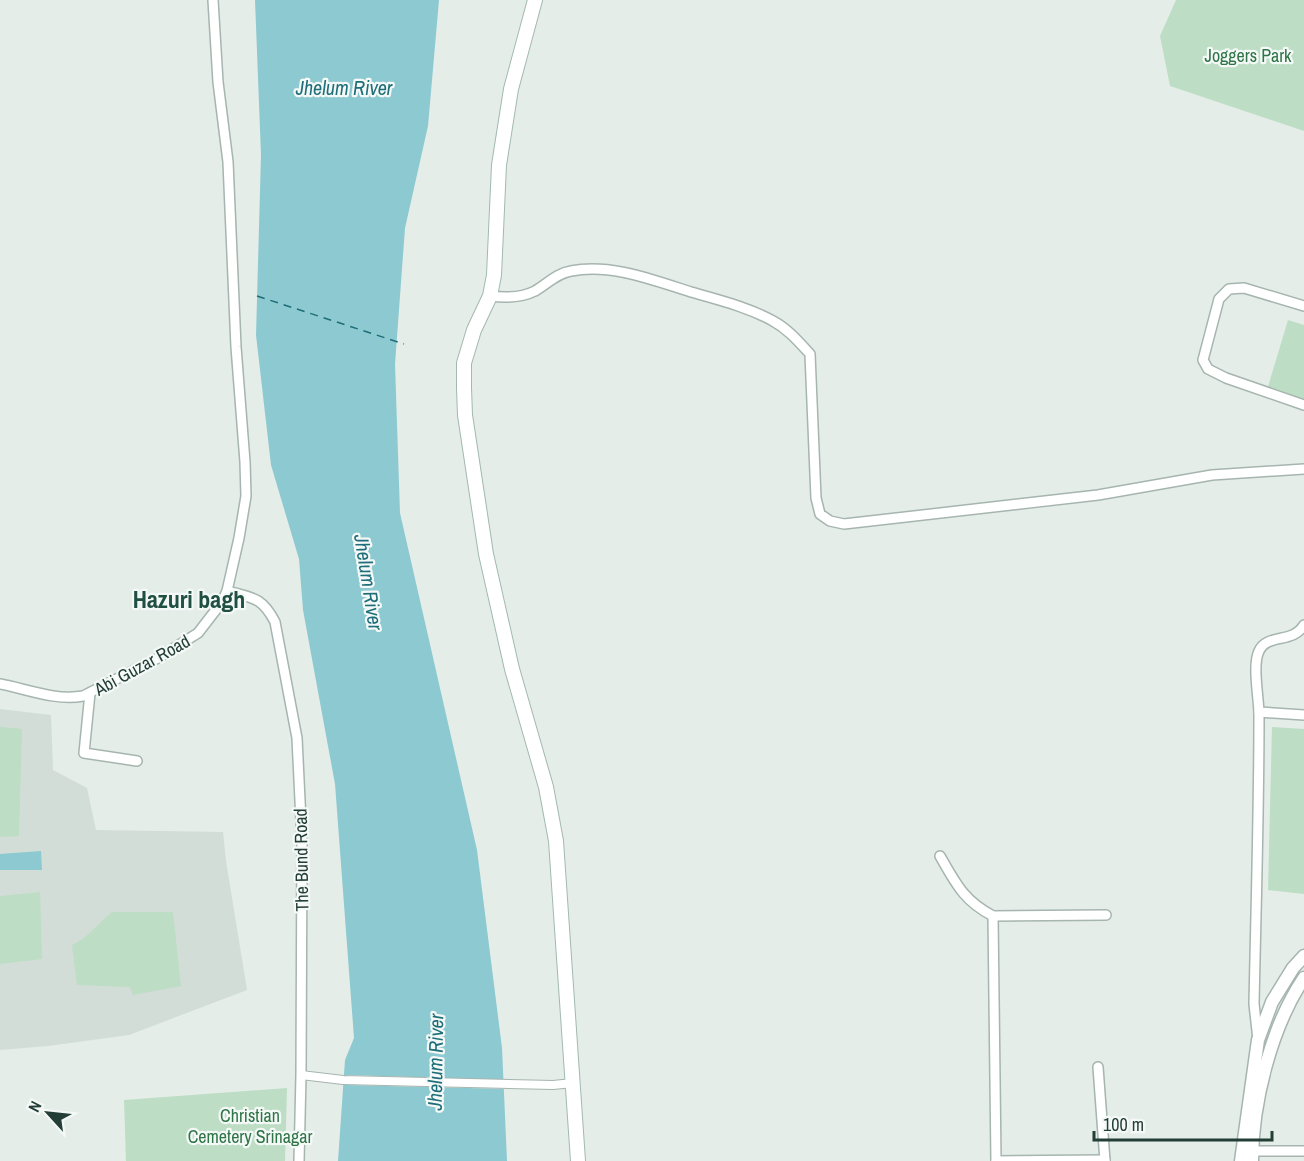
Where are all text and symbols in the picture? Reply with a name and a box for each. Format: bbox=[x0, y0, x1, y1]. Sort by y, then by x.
park label: Joggers Park bbox=[1205, 43, 1292, 68]
water label: Jhelum River bbox=[295, 74, 393, 101]
water label: Jhelum River bbox=[348, 531, 390, 632]
district label: Hazuri bagh bbox=[133, 583, 245, 615]
street label: Abi Guzar Road bbox=[89, 628, 194, 702]
street label: The Bund Road bbox=[288, 808, 314, 912]
water label: Jhelum River bbox=[421, 1013, 449, 1112]
north arrow bbox=[18, 1083, 78, 1143]
text: N bbox=[23, 1097, 47, 1115]
park label: Christian Cemetery Srinagar bbox=[188, 1103, 312, 1149]
scale bar bbox=[1094, 1104, 1272, 1142]
text: 100 m bbox=[1103, 1112, 1144, 1137]

